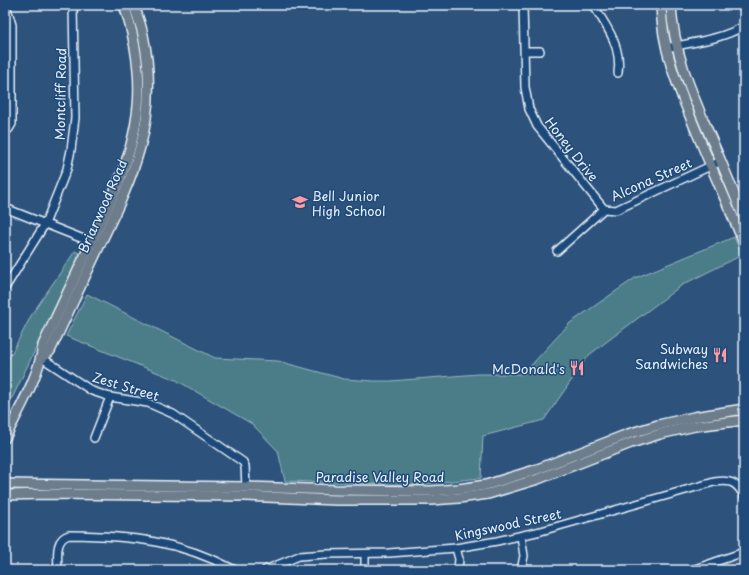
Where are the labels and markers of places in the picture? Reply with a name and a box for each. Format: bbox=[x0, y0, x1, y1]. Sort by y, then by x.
place label: Bell Junior High School bbox=[312, 186, 385, 220]
school or university icon: Bell Junior High School bbox=[291, 193, 309, 211]
place label: Subway Sandwiches bbox=[635, 339, 708, 373]
restaurant icon: Subway Sandwiches bbox=[711, 346, 729, 364]
place label: McDonald's bbox=[492, 359, 565, 378]
restaurant icon: McDonald's bbox=[568, 359, 586, 377]

